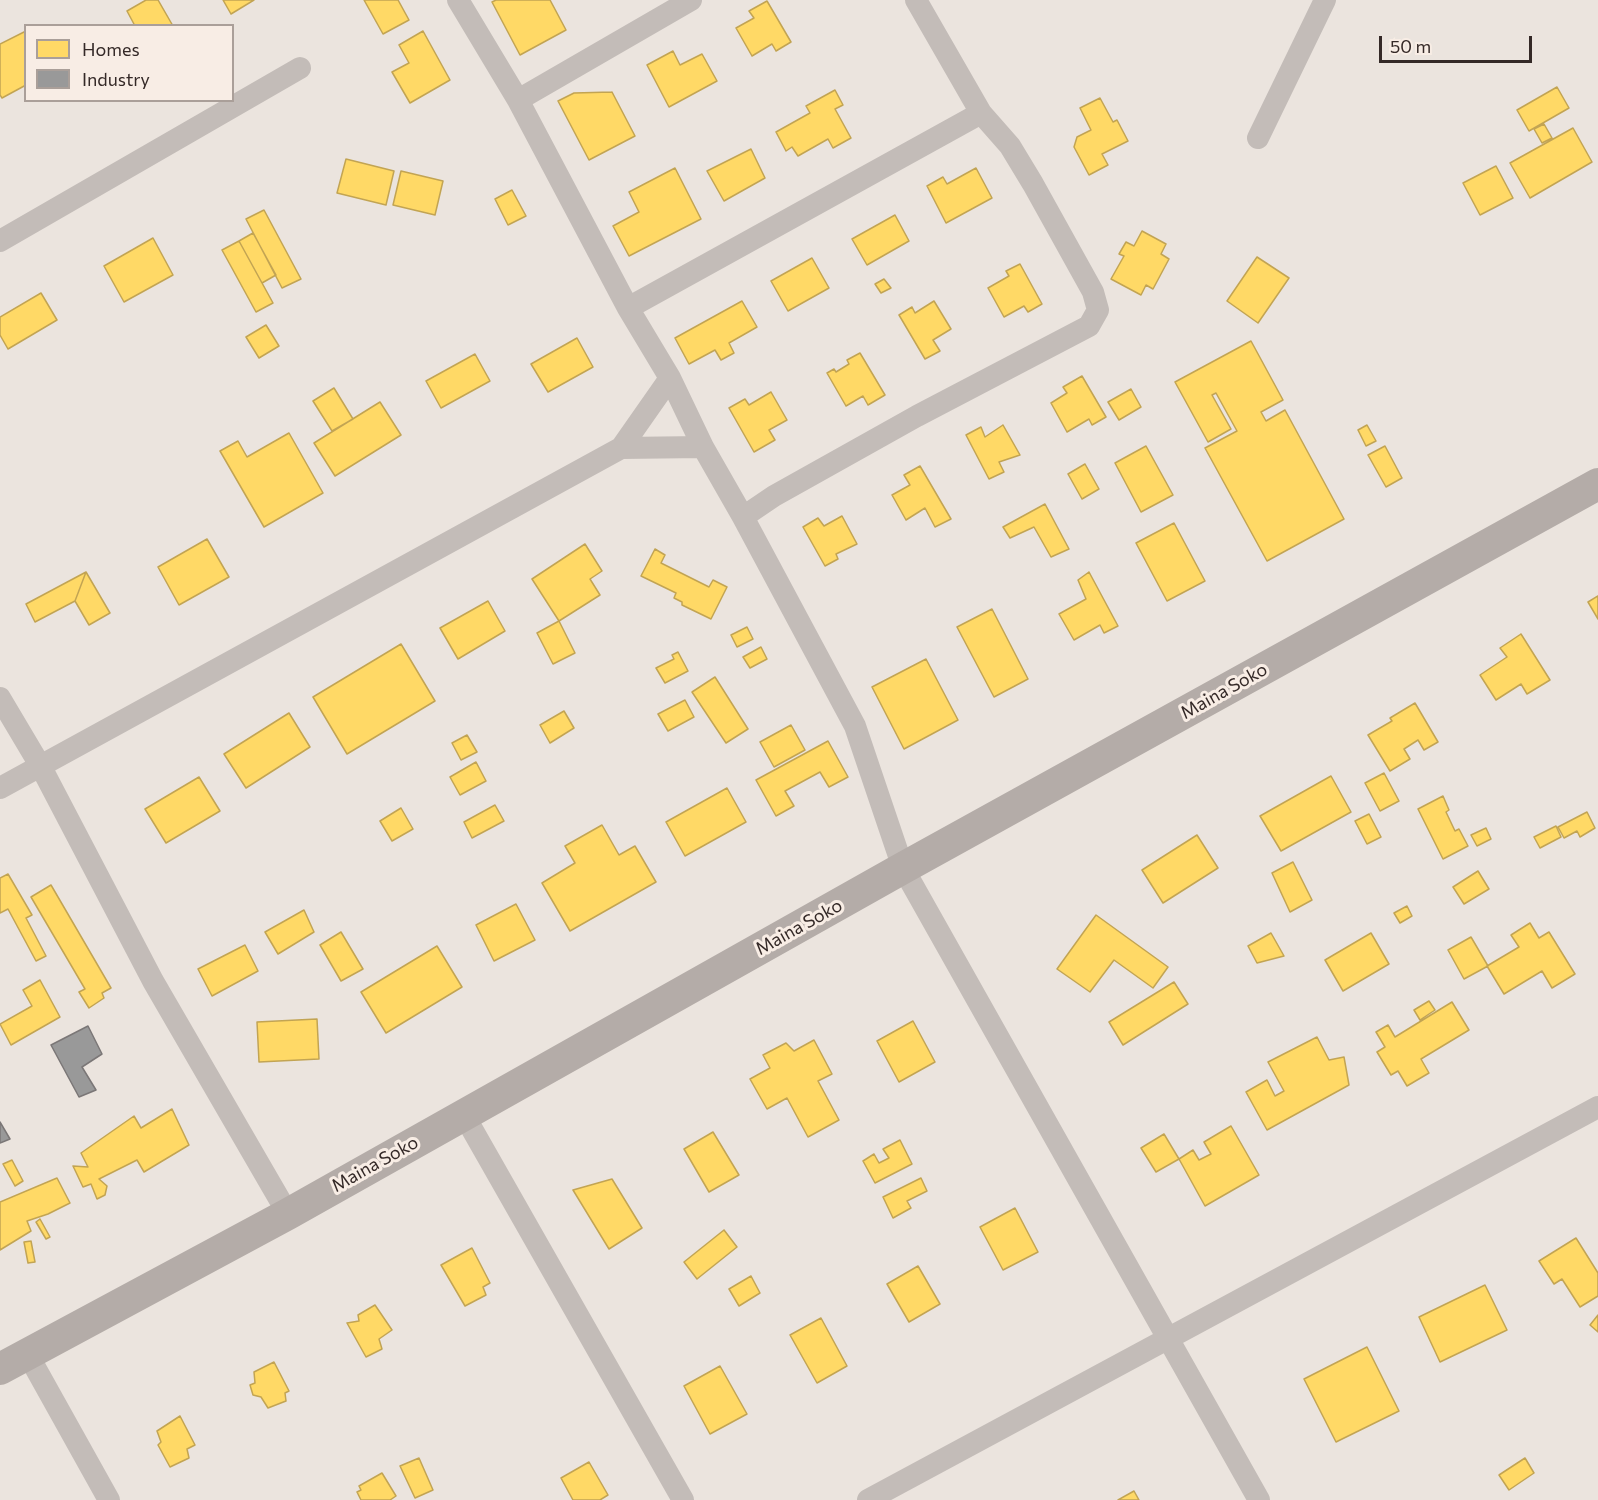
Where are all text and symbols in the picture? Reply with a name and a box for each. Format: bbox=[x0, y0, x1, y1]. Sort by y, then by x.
legend bbox=[24, 24, 234, 102]
scale bar bbox=[1382, 24, 1535, 62]
text: 50 m bbox=[1390, 35, 1431, 57]
text: Homes bbox=[82, 38, 140, 60]
text: Industry bbox=[82, 68, 150, 90]
street label: Maina Soko bbox=[1177, 658, 1271, 724]
street label: Maina Soko bbox=[752, 894, 846, 960]
street label: Maina Soko bbox=[328, 1131, 422, 1197]

